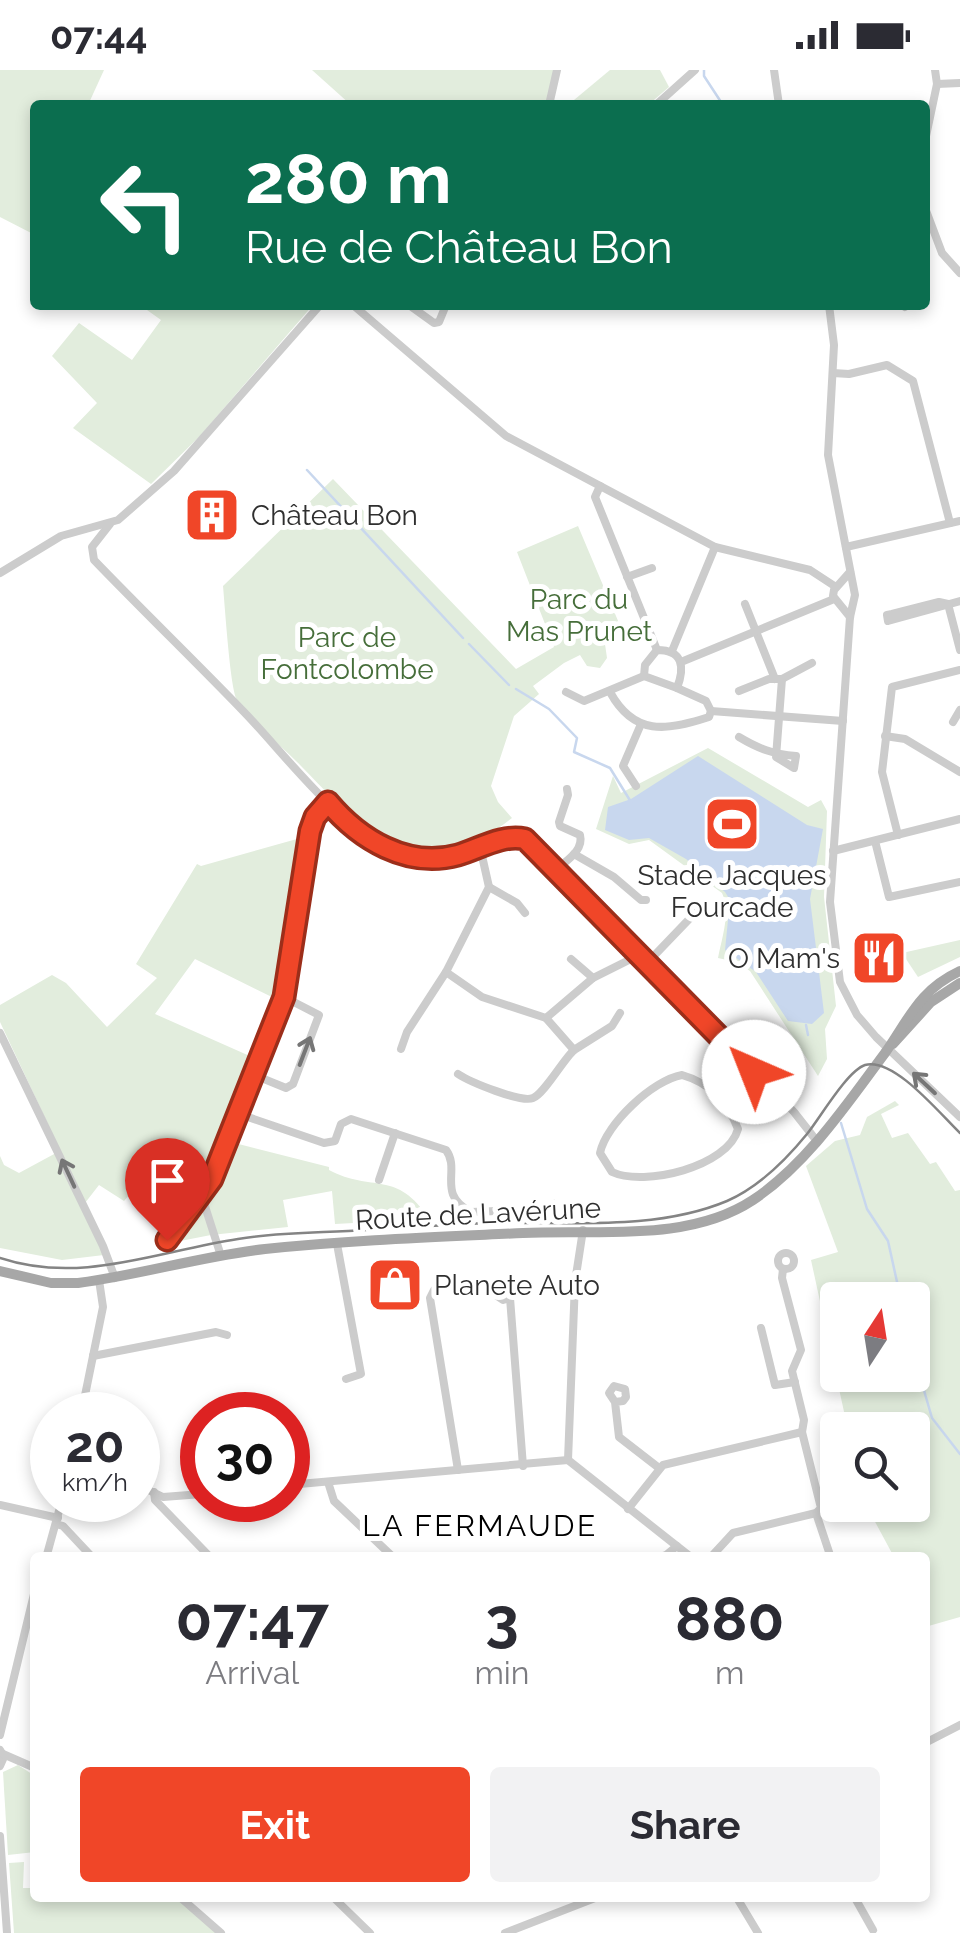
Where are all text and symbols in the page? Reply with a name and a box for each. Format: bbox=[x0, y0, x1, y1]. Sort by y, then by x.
text: 07:44 bbox=[50, 13, 147, 58]
text: 280 m bbox=[245, 137, 452, 219]
icon: left bbox=[80, 140, 210, 270]
text: Rue de Château Bon bbox=[245, 221, 673, 274]
building icon: Château Bon bbox=[182, 485, 242, 545]
place label: Château Bon bbox=[251, 499, 418, 532]
park label: Parc du Mas Prunet bbox=[506, 583, 653, 648]
park label: Parc de Fontcolombe bbox=[260, 621, 434, 686]
sports icon: Stade Jacques Fourcade bbox=[702, 794, 762, 854]
place label: Stade Jacques Fourcade bbox=[637, 859, 827, 924]
restaurant icon: O Mam's bbox=[849, 928, 909, 988]
place label: O Mam's bbox=[728, 942, 840, 975]
position arrow bbox=[702, 1020, 806, 1124]
one-way arrow bbox=[298, 1036, 316, 1067]
one-way arrow bbox=[912, 1071, 936, 1095]
pin bbox=[125, 1138, 210, 1241]
icon: arrive bbox=[140, 1153, 195, 1208]
one-way arrow bbox=[58, 1158, 77, 1188]
street label: Route de Lavérune bbox=[354, 1191, 602, 1237]
shop icon: Planete Auto bbox=[365, 1255, 425, 1315]
place label: Planete Auto bbox=[434, 1269, 600, 1302]
north arrow bbox=[820, 1282, 930, 1392]
map controls bbox=[820, 1282, 930, 1522]
speed limit sign: 30 bbox=[180, 1392, 310, 1522]
button: search bbox=[820, 1412, 930, 1522]
text: 20 bbox=[66, 1415, 124, 1474]
text: km/h bbox=[62, 1467, 128, 1497]
district label: LA FERMAUDE bbox=[362, 1508, 598, 1543]
text: 07:47 bbox=[176, 1584, 329, 1654]
text: 3 bbox=[485, 1584, 519, 1654]
text: 880 bbox=[675, 1584, 784, 1654]
text: Arrival bbox=[205, 1654, 299, 1691]
text: min bbox=[474, 1654, 529, 1691]
text: m bbox=[715, 1654, 744, 1691]
button: Exit bbox=[80, 1767, 470, 1882]
button: Share bbox=[490, 1767, 880, 1882]

